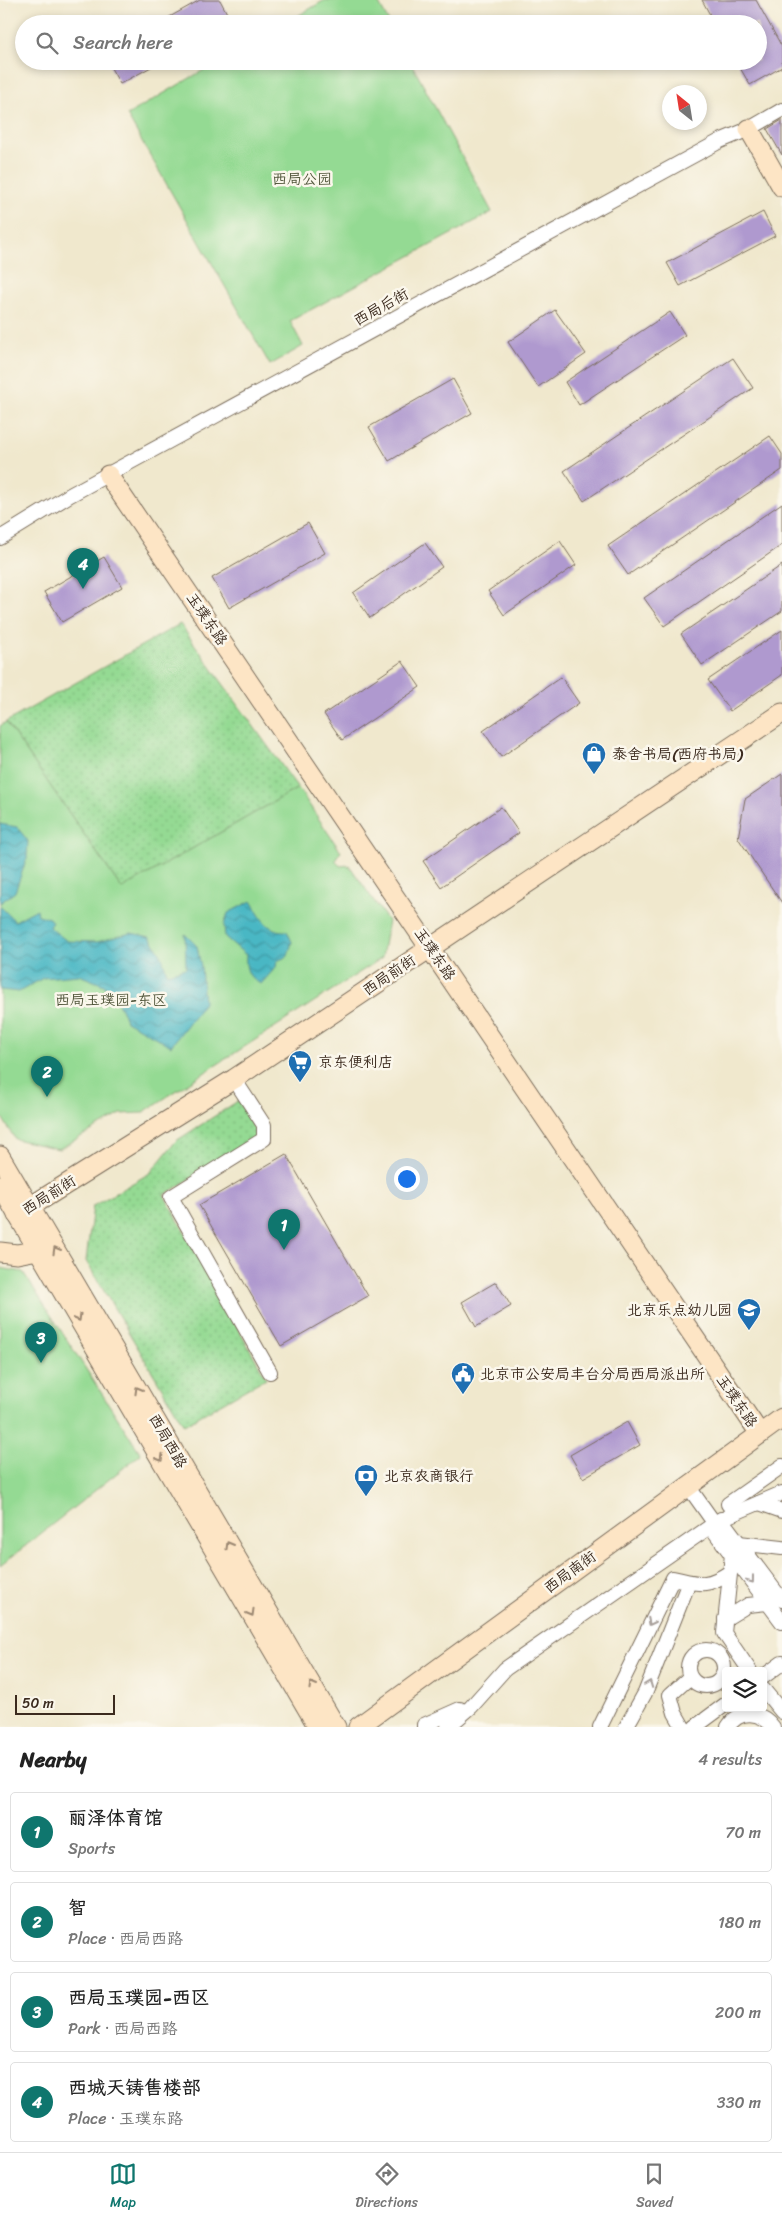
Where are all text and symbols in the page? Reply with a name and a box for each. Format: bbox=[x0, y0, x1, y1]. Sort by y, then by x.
search box bbox=[15, 15, 767, 70]
text: Search here bbox=[73, 26, 173, 59]
icon: search bbox=[33, 29, 61, 57]
north arrow bbox=[662, 85, 707, 130]
park label: 西局公园 bbox=[272, 166, 332, 192]
street label: 西局后街 bbox=[348, 281, 414, 333]
pin: 4 bbox=[67, 548, 99, 589]
street label: 玉璞东路 bbox=[179, 587, 235, 651]
shop icon: 泰舍书局(西府书局) bbox=[581, 741, 607, 775]
place label: 泰舍书局(西府书局) bbox=[612, 741, 743, 767]
street label: 玉璞东路 bbox=[407, 922, 463, 986]
street label: 西局前街 bbox=[357, 947, 421, 1003]
park label: 西局玉璞园-东区 bbox=[55, 987, 167, 1013]
supermarket icon: 京东便利店 bbox=[287, 1049, 313, 1083]
place label: 京东便利店 bbox=[318, 1049, 393, 1075]
pin: 2 bbox=[31, 1056, 63, 1097]
your location bbox=[394, 1166, 420, 1192]
street label: 西局前街 bbox=[17, 1168, 81, 1222]
pin: 1 bbox=[268, 1209, 300, 1250]
one-way arrow bbox=[52, 1246, 62, 1255]
place label: 北京乐点幼儿园 bbox=[627, 1297, 732, 1323]
school or university icon: 北京乐点幼儿园 bbox=[736, 1297, 762, 1331]
one-way arrow bbox=[71, 1312, 81, 1321]
pin: 3 bbox=[25, 1322, 57, 1363]
public building icon: 北京市公安局丰台分局西局派出所 bbox=[450, 1361, 476, 1395]
place label: 北京市公安局丰台分局西局派出所 bbox=[480, 1361, 705, 1387]
street label: 玉璞东路 bbox=[709, 1369, 765, 1433]
one-way arrow bbox=[135, 1386, 145, 1395]
street label: 西局西路 bbox=[142, 1409, 194, 1473]
one-way arrow bbox=[154, 1453, 164, 1462]
bank icon: 北京农商银行 bbox=[353, 1463, 379, 1497]
place label: 北京农商银行 bbox=[384, 1463, 474, 1489]
one-way arrow bbox=[226, 1541, 236, 1550]
street label: 西局南街 bbox=[538, 1544, 602, 1600]
one-way arrow bbox=[745, 1574, 753, 1583]
one-way arrow bbox=[245, 1608, 255, 1617]
one-way arrow bbox=[647, 1617, 657, 1626]
map controls bbox=[722, 1667, 767, 1712]
button: layers bbox=[722, 1667, 767, 1712]
one-way arrow bbox=[643, 1680, 653, 1689]
one-way arrow bbox=[308, 1681, 318, 1690]
text: 50 m bbox=[22, 1691, 54, 1716]
scale bar bbox=[15, 1692, 115, 1715]
text: Nearby bbox=[20, 1741, 86, 1779]
text: 4 results bbox=[698, 1745, 762, 1774]
text: 丽泽体育馆 bbox=[68, 1801, 163, 1834]
text: 1 bbox=[34, 1818, 40, 1847]
text: 70 m bbox=[725, 1818, 761, 1847]
text: Sports bbox=[68, 1834, 115, 1863]
text: 智 bbox=[68, 1891, 87, 1924]
text: 2 bbox=[32, 1908, 42, 1937]
text: 180 m bbox=[718, 1908, 761, 1937]
text: Place · 西局西路 bbox=[68, 1924, 183, 1953]
text: 西局玉璞园-西区 bbox=[68, 1981, 210, 2014]
text: 3 bbox=[33, 1998, 41, 2027]
text: 200 m bbox=[715, 1998, 761, 2027]
text: Park · 西局西路 bbox=[68, 2014, 177, 2043]
text: 西城天铸售楼部 bbox=[68, 2071, 201, 2104]
text: 4 bbox=[32, 2088, 42, 2117]
text: 330 m bbox=[717, 2088, 761, 2117]
text: Place · 玉璞东路 bbox=[68, 2104, 183, 2133]
tab: Map bbox=[109, 2160, 137, 2215]
tab: Directions bbox=[355, 2160, 418, 2215]
tab: Saved bbox=[636, 2160, 673, 2215]

